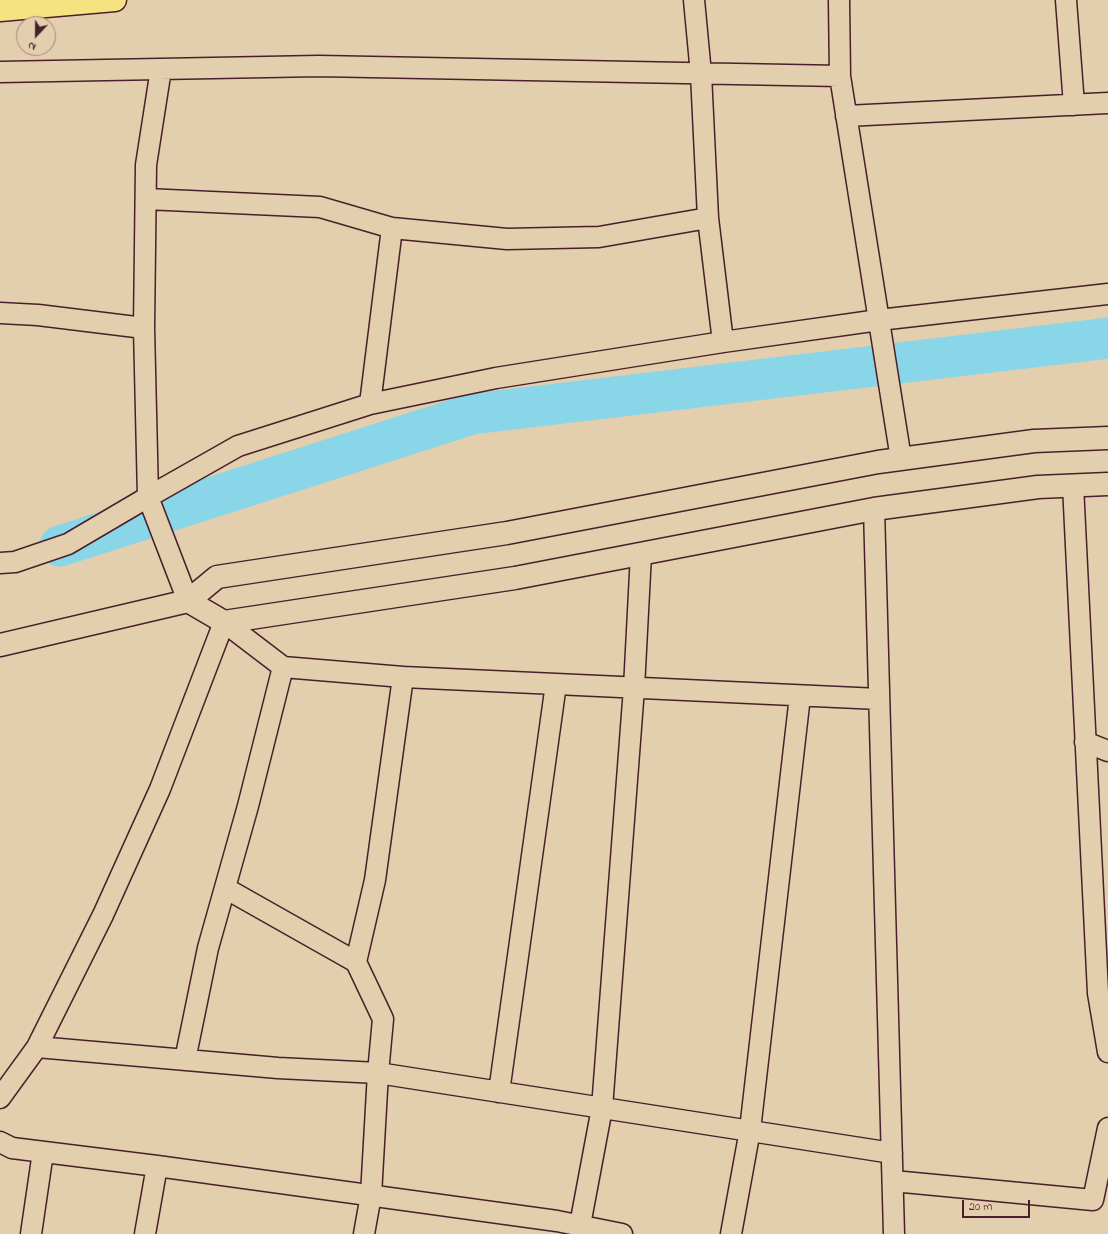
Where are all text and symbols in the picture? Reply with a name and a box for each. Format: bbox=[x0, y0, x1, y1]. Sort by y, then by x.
north arrow bbox=[16, 16, 56, 56]
text: N bbox=[25, 37, 38, 55]
scale bar bbox=[964, 1192, 1032, 1218]
text: 20 m bbox=[969, 1198, 992, 1216]

